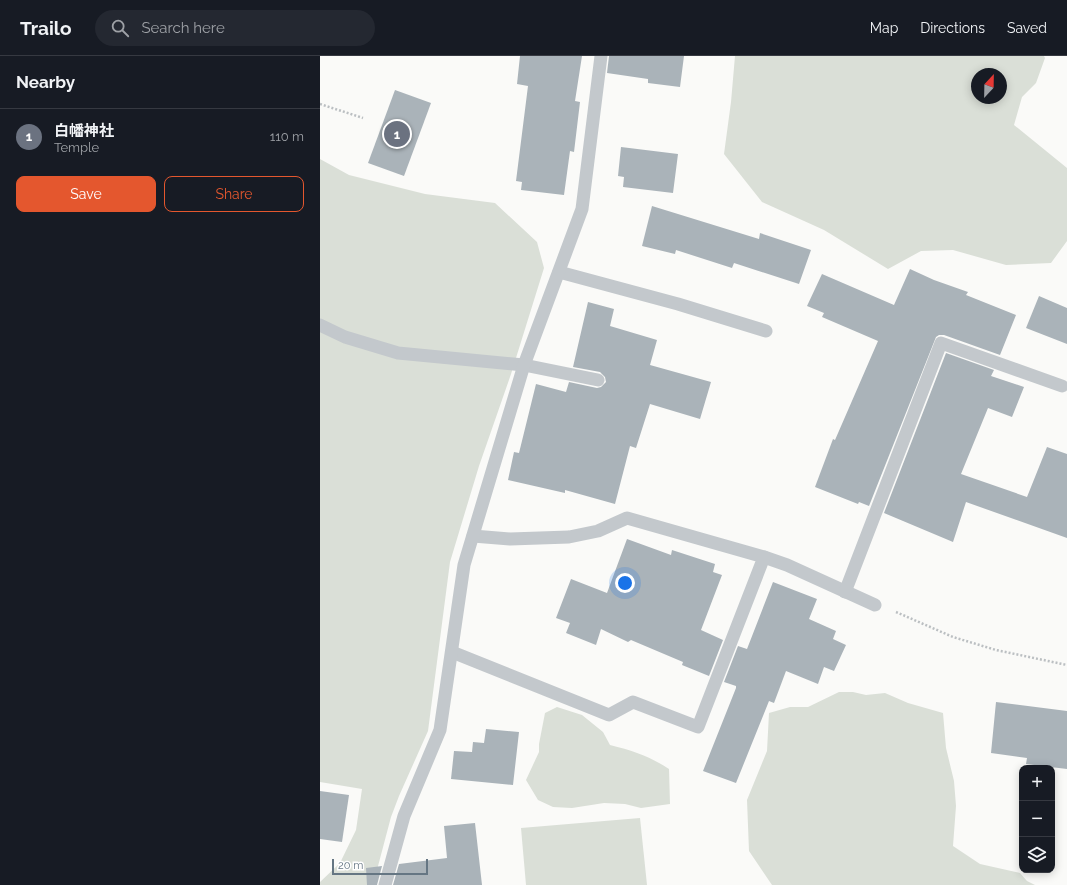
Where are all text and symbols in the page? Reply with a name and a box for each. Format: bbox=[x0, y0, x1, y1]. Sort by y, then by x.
search box bbox=[95, 10, 375, 46]
text: Trailo bbox=[20, 17, 71, 39]
icon: search bbox=[109, 17, 131, 39]
text: Search here bbox=[141, 19, 225, 37]
text: Map bbox=[870, 20, 898, 36]
text: Directions bbox=[920, 20, 985, 36]
text: Saved bbox=[1007, 20, 1047, 36]
north arrow bbox=[971, 68, 1007, 104]
text: Nearby bbox=[16, 72, 75, 92]
pin: 1 bbox=[384, 119, 410, 149]
text: 白幡神社 bbox=[54, 122, 114, 140]
text: 1 bbox=[26, 129, 32, 144]
text: 110 m bbox=[270, 129, 304, 144]
text: Temple bbox=[54, 140, 99, 155]
button: Save bbox=[16, 176, 156, 212]
button: Share bbox=[164, 176, 304, 212]
your location bbox=[615, 573, 635, 593]
map controls bbox=[1019, 765, 1055, 873]
button: + bbox=[1019, 765, 1055, 801]
button: − bbox=[1019, 801, 1055, 837]
button: layers bbox=[1019, 837, 1055, 873]
scale bar bbox=[332, 857, 428, 876]
text: 20 m bbox=[338, 859, 363, 872]

